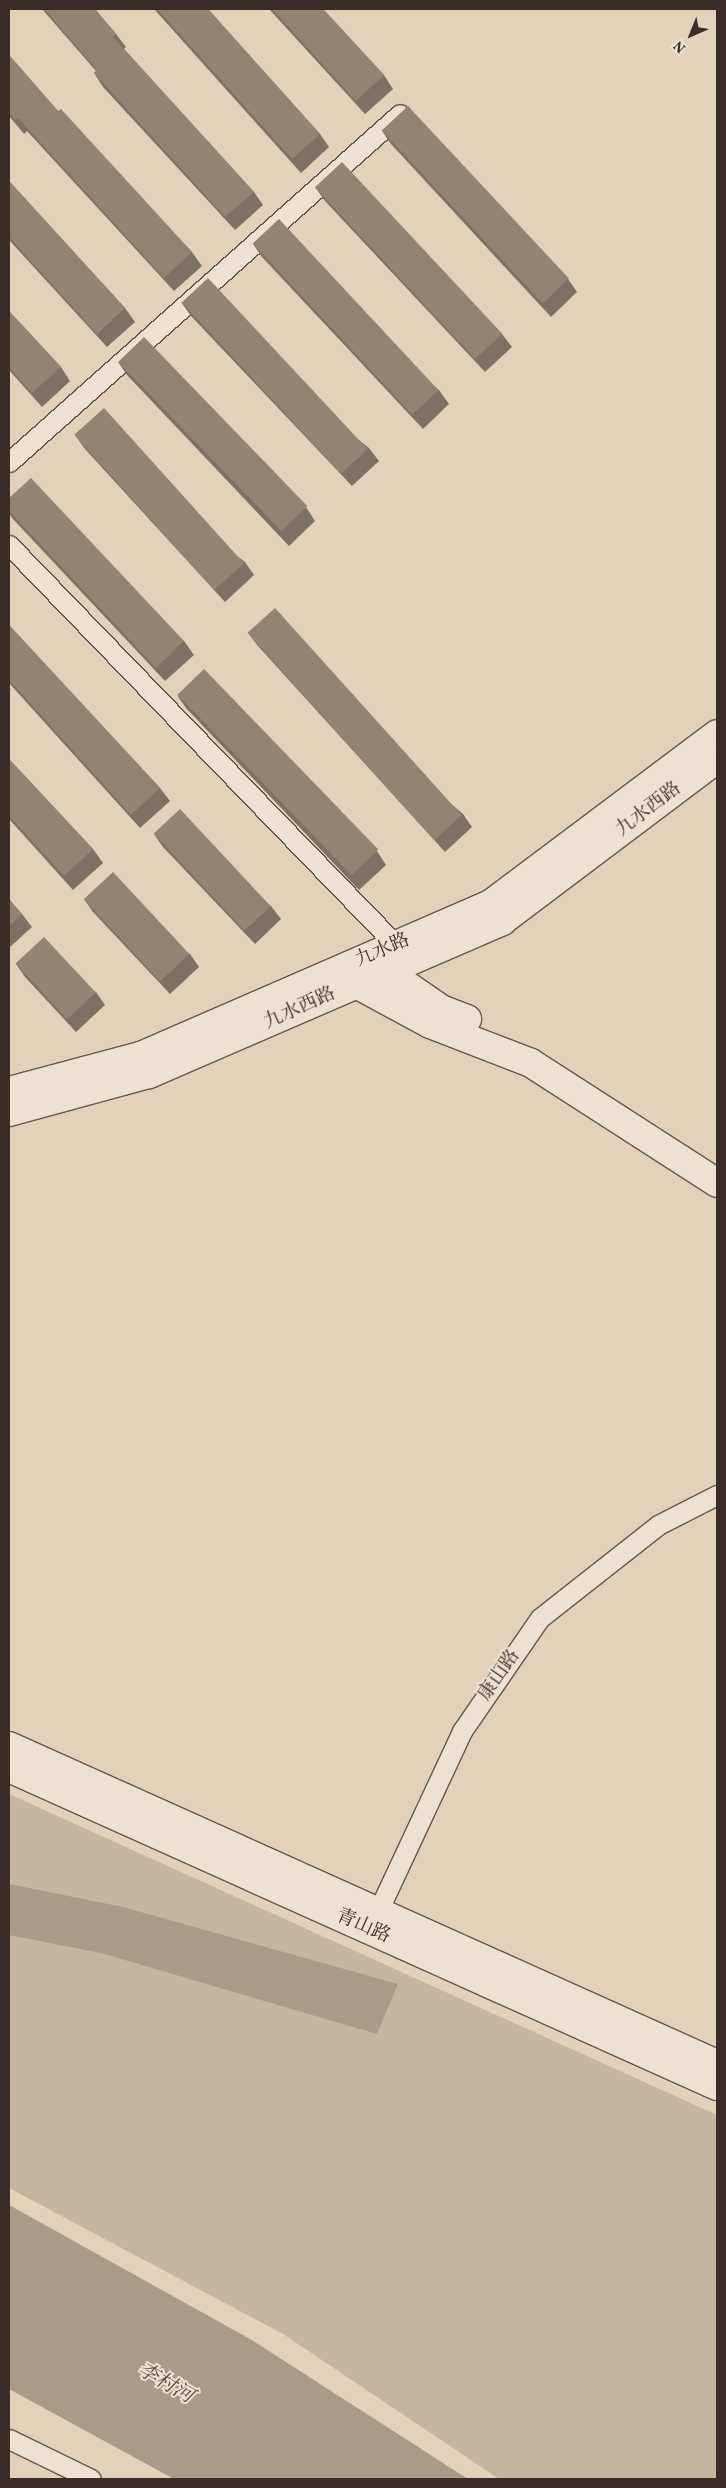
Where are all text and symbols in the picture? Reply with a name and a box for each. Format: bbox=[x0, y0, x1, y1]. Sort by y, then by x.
north arrow bbox=[666, 10, 716, 60]
text: N bbox=[670, 36, 690, 57]
street label: 九水西路 bbox=[612, 778, 686, 842]
street label: 九水路 bbox=[352, 929, 414, 973]
street label: 九水西路 bbox=[261, 983, 339, 1035]
street label: 康山路 bbox=[474, 1646, 526, 1706]
street label: 青山路 bbox=[332, 1905, 394, 1949]
water label: 李村河 bbox=[133, 2359, 197, 2409]

